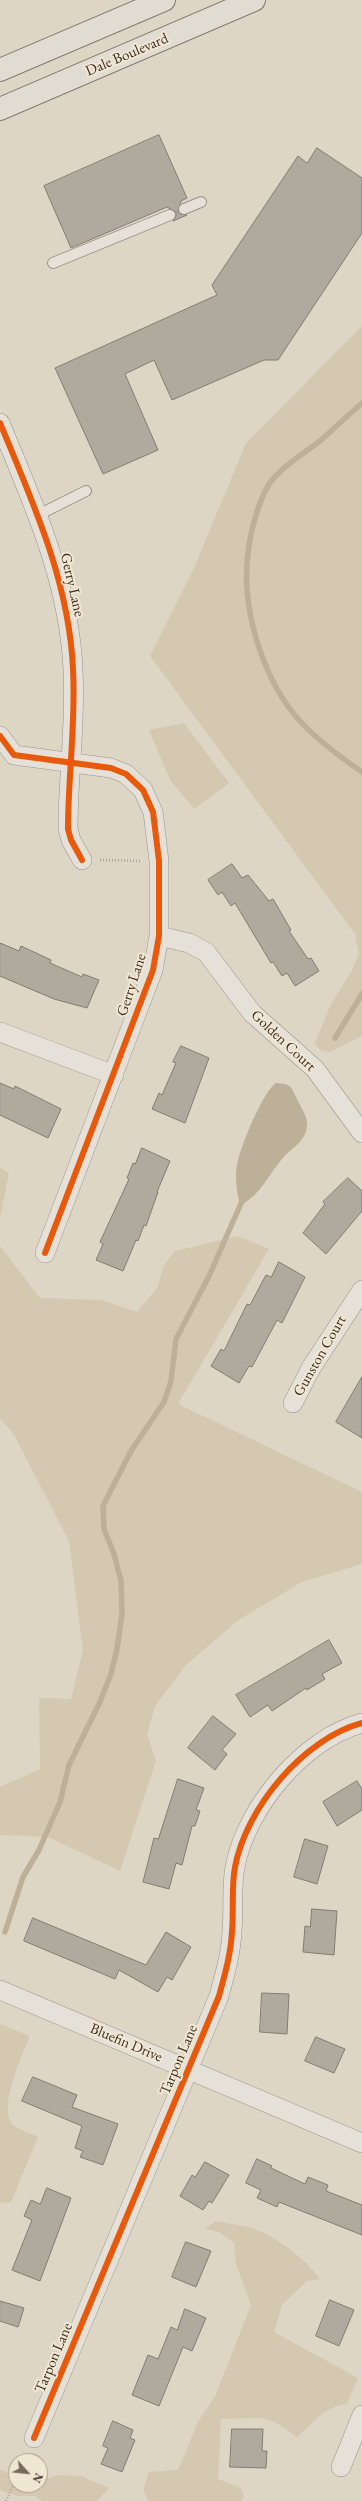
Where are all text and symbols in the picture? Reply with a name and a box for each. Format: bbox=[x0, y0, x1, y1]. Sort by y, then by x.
street label: Dale Boulevard bbox=[83, 29, 171, 81]
street label: Gerry Lane bbox=[56, 551, 88, 619]
street label: Gerry Lane bbox=[113, 951, 151, 1019]
street label: Golden Court bbox=[247, 1007, 319, 1075]
street label: Gunston Court bbox=[290, 1312, 350, 1400]
street label: Bluefin Drive bbox=[87, 2020, 165, 2066]
street label: Tarpon Lane bbox=[156, 2022, 202, 2098]
street label: Tarpon Lane bbox=[31, 2320, 77, 2396]
north arrow bbox=[8, 2453, 48, 2493]
text: N bbox=[30, 2471, 46, 2485]

